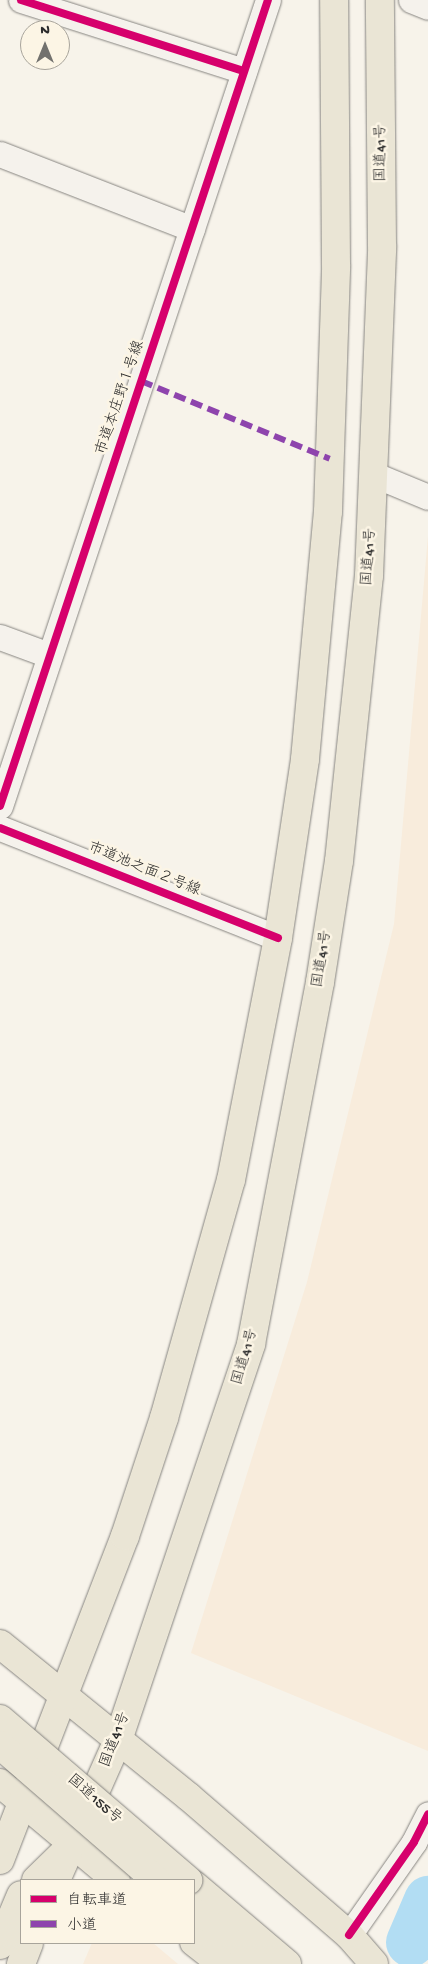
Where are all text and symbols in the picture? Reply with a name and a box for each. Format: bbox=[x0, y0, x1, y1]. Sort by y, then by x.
north arrow bbox=[20, 20, 70, 70]
text: N bbox=[40, 22, 50, 39]
street label: 国道41号 bbox=[373, 124, 391, 182]
street label: 市道本庄野１号線 bbox=[93, 338, 149, 458]
street label: 国道41号 bbox=[359, 527, 381, 587]
street label: 市道池之面２号線 bbox=[85, 839, 203, 901]
street label: 国道41号 bbox=[310, 929, 336, 989]
street label: 国道41号 bbox=[229, 1327, 263, 1387]
street label: 国道41号 bbox=[97, 1710, 135, 1770]
street label: 国道155号 bbox=[63, 1771, 125, 1829]
legend bbox=[20, 1879, 195, 1944]
text: 自転車道 bbox=[67, 1892, 127, 1910]
text: 小道 bbox=[67, 1917, 97, 1935]

